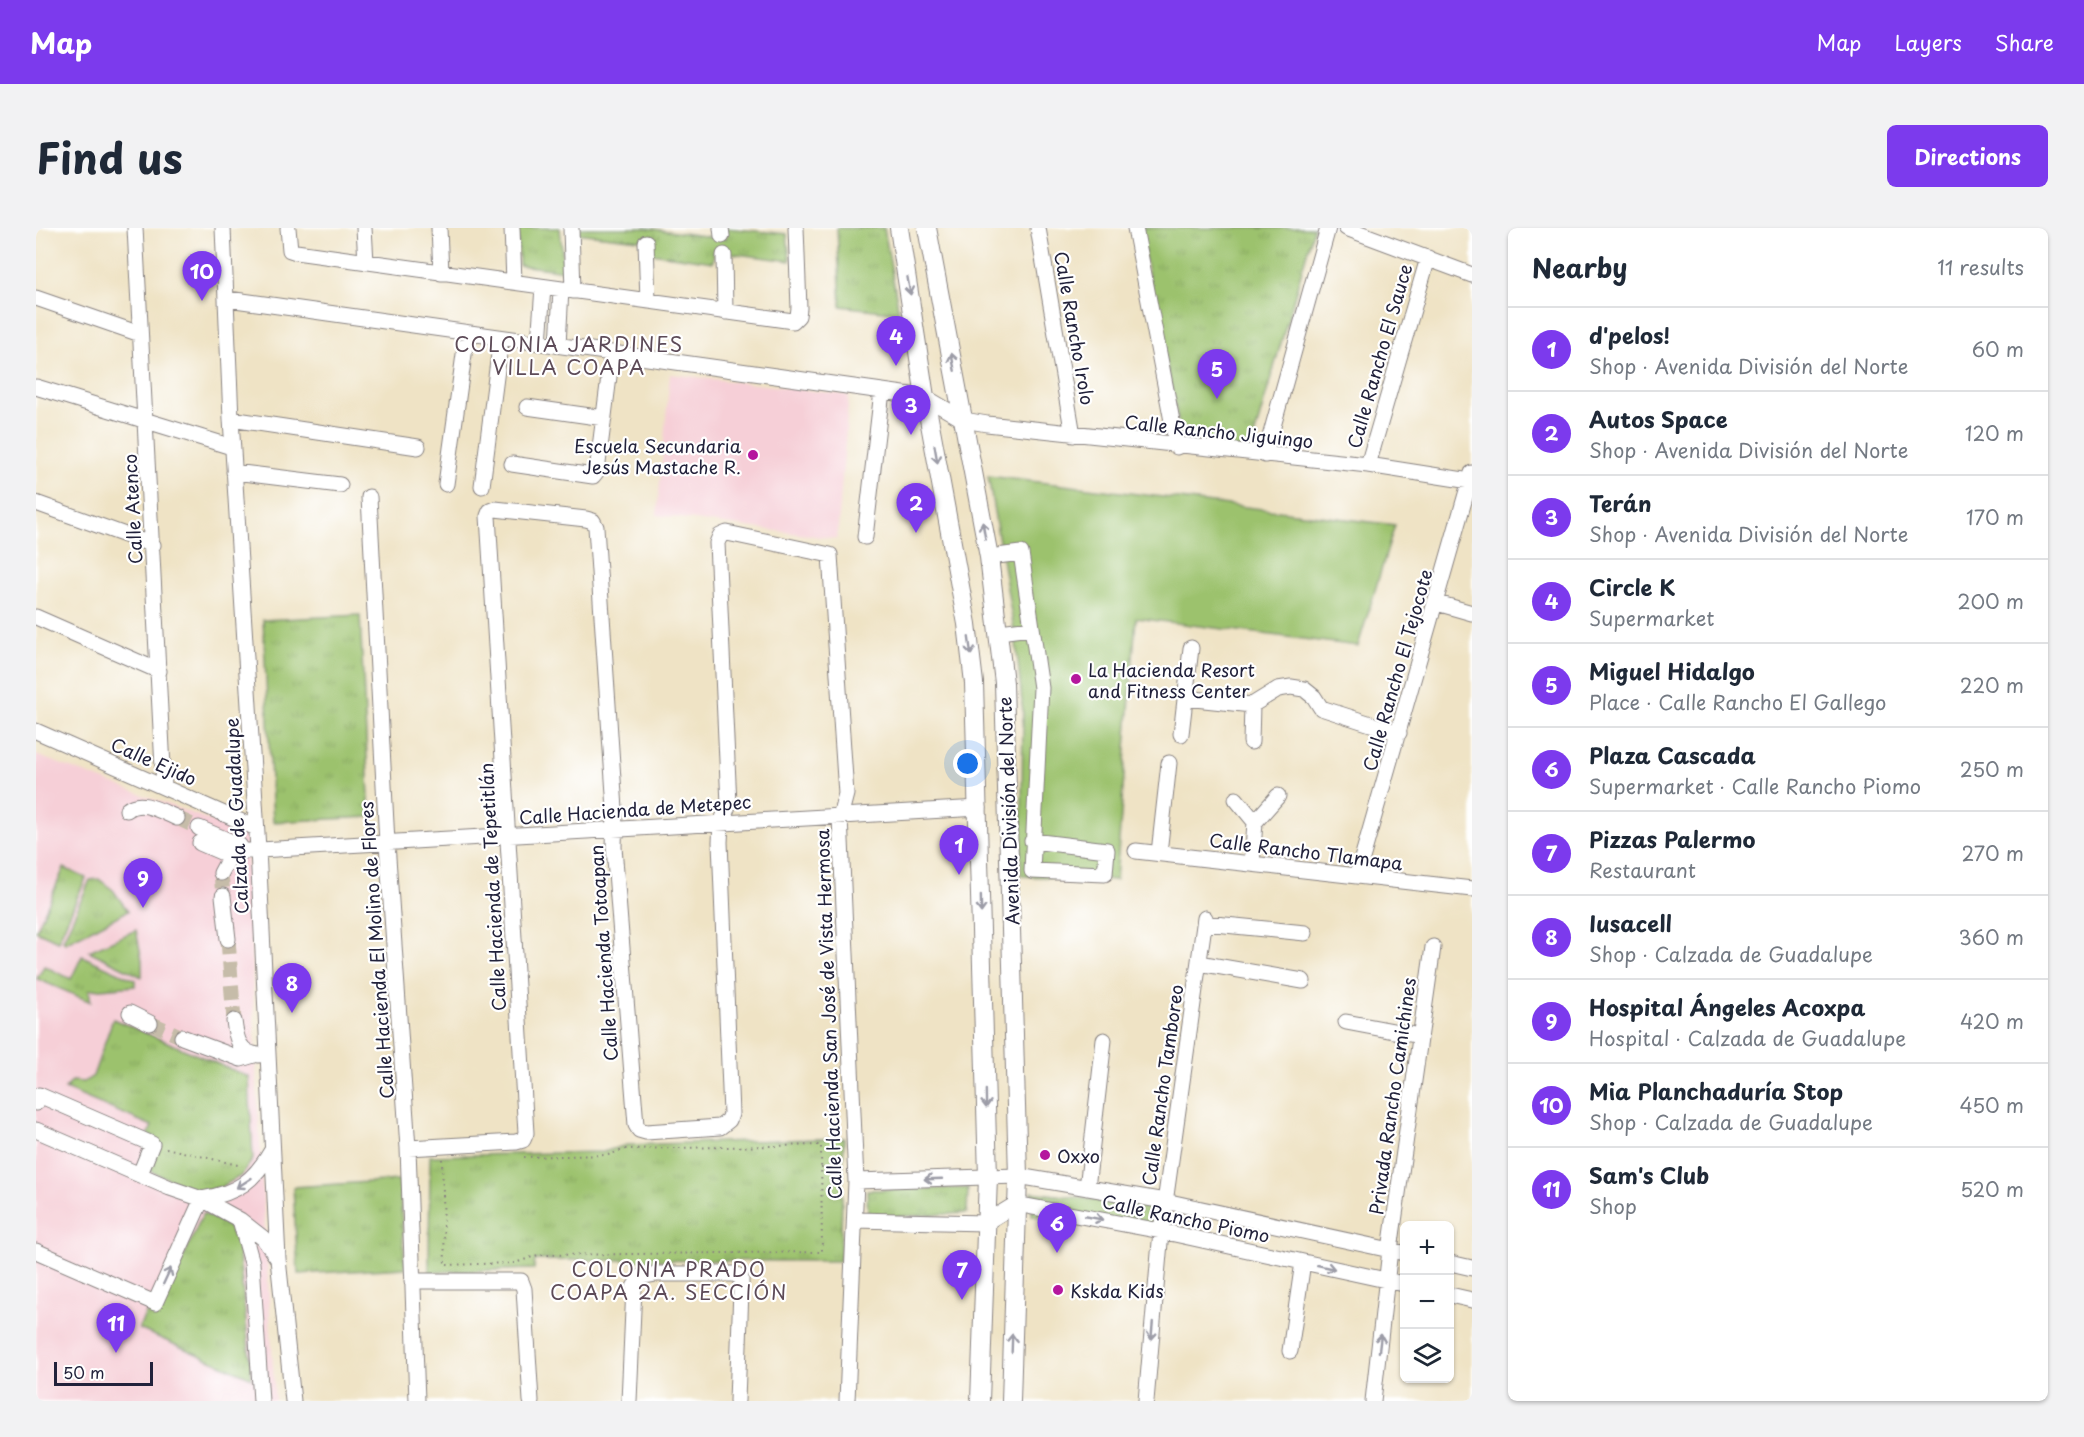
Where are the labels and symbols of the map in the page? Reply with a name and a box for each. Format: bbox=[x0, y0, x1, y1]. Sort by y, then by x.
street label: Calle Rancho Irolo bbox=[1048, 249, 1102, 407]
pin: 10 bbox=[182, 251, 222, 301]
street label: Calle Rancho El Sauce bbox=[1340, 260, 1418, 451]
one-way arrow bbox=[903, 275, 914, 295]
pin: 4 bbox=[876, 316, 916, 366]
district label: COLONIA JARDINES VILLA COAPA bbox=[454, 329, 684, 382]
pin: 5 bbox=[1198, 350, 1236, 399]
one-way arrow bbox=[947, 353, 958, 373]
pin: 3 bbox=[892, 386, 930, 435]
street label: Calle Rancho Jiguingo bbox=[1123, 408, 1315, 454]
place label: Escuela Secundaria Jesús Mastache R. bbox=[574, 432, 742, 480]
one-way arrow bbox=[931, 444, 942, 464]
marker: Escuela Secundaria Jesús Mastache R. bbox=[746, 448, 760, 462]
street label: Calle Atenco bbox=[116, 453, 148, 565]
pin: 2 bbox=[896, 484, 936, 533]
one-way arrow bbox=[978, 522, 989, 542]
street label: Calle Rancho El Tejocote bbox=[1355, 566, 1439, 774]
one-way arrow bbox=[964, 636, 975, 656]
place label: La Hacienda Resort and Fitness Center bbox=[1088, 656, 1255, 704]
marker: La Hacienda Resort and Fitness Center bbox=[1069, 672, 1083, 686]
street label: Avenida División del Norte bbox=[991, 696, 1025, 926]
street label: Calzada de Guadalupe bbox=[217, 717, 255, 915]
street label: Calle Ejido bbox=[107, 730, 201, 792]
your location bbox=[953, 749, 982, 778]
street label: Calle Hacienda de Tepetitlán bbox=[472, 762, 512, 1012]
street label: Calle Hacienda de Metepec bbox=[518, 787, 752, 831]
street label: Calle Hacienda El Molino de Flores bbox=[352, 800, 400, 1100]
pin: 1 bbox=[940, 826, 978, 875]
street label: Calle Rancho Tlamapa bbox=[1208, 826, 1405, 876]
street label: Calle Hacienda San José de Vista Hermosa bbox=[808, 827, 848, 1200]
street label: Calle Hacienda Totoapan bbox=[582, 844, 624, 1062]
pin: 9 bbox=[124, 858, 162, 908]
one-way arrow bbox=[976, 893, 987, 913]
pin: 8 bbox=[272, 964, 312, 1013]
street label: Privada Rancho Camichines bbox=[1362, 976, 1422, 1216]
street label: Calle Rancho Tamboreo bbox=[1135, 983, 1189, 1187]
one-way arrow bbox=[980, 1088, 992, 1108]
place label: Oxxo bbox=[1057, 1142, 1100, 1169]
marker: Oxxo bbox=[1038, 1148, 1052, 1162]
one-way arrow bbox=[923, 1173, 943, 1185]
one-way arrow bbox=[236, 1177, 253, 1189]
street label: Calle Rancho Piomo bbox=[1100, 1187, 1272, 1249]
pin: 6 bbox=[1038, 1204, 1076, 1253]
one-way arrow bbox=[1084, 1213, 1104, 1224]
pin: 7 bbox=[942, 1250, 982, 1300]
district label: COLONIA PRADO COAPA 2A. SECCIÓN bbox=[550, 1254, 788, 1307]
one-way arrow bbox=[1316, 1262, 1335, 1273]
one-way arrow bbox=[162, 1267, 174, 1285]
place label: Kskda Kids bbox=[1070, 1277, 1164, 1304]
marker: Kskda Kids bbox=[1051, 1283, 1065, 1297]
pin: 11 bbox=[96, 1304, 136, 1353]
one-way arrow bbox=[1146, 1320, 1157, 1340]
one-way arrow bbox=[1006, 1333, 1018, 1353]
one-way arrow bbox=[1375, 1333, 1386, 1353]
scale bar bbox=[54, 1359, 153, 1386]

